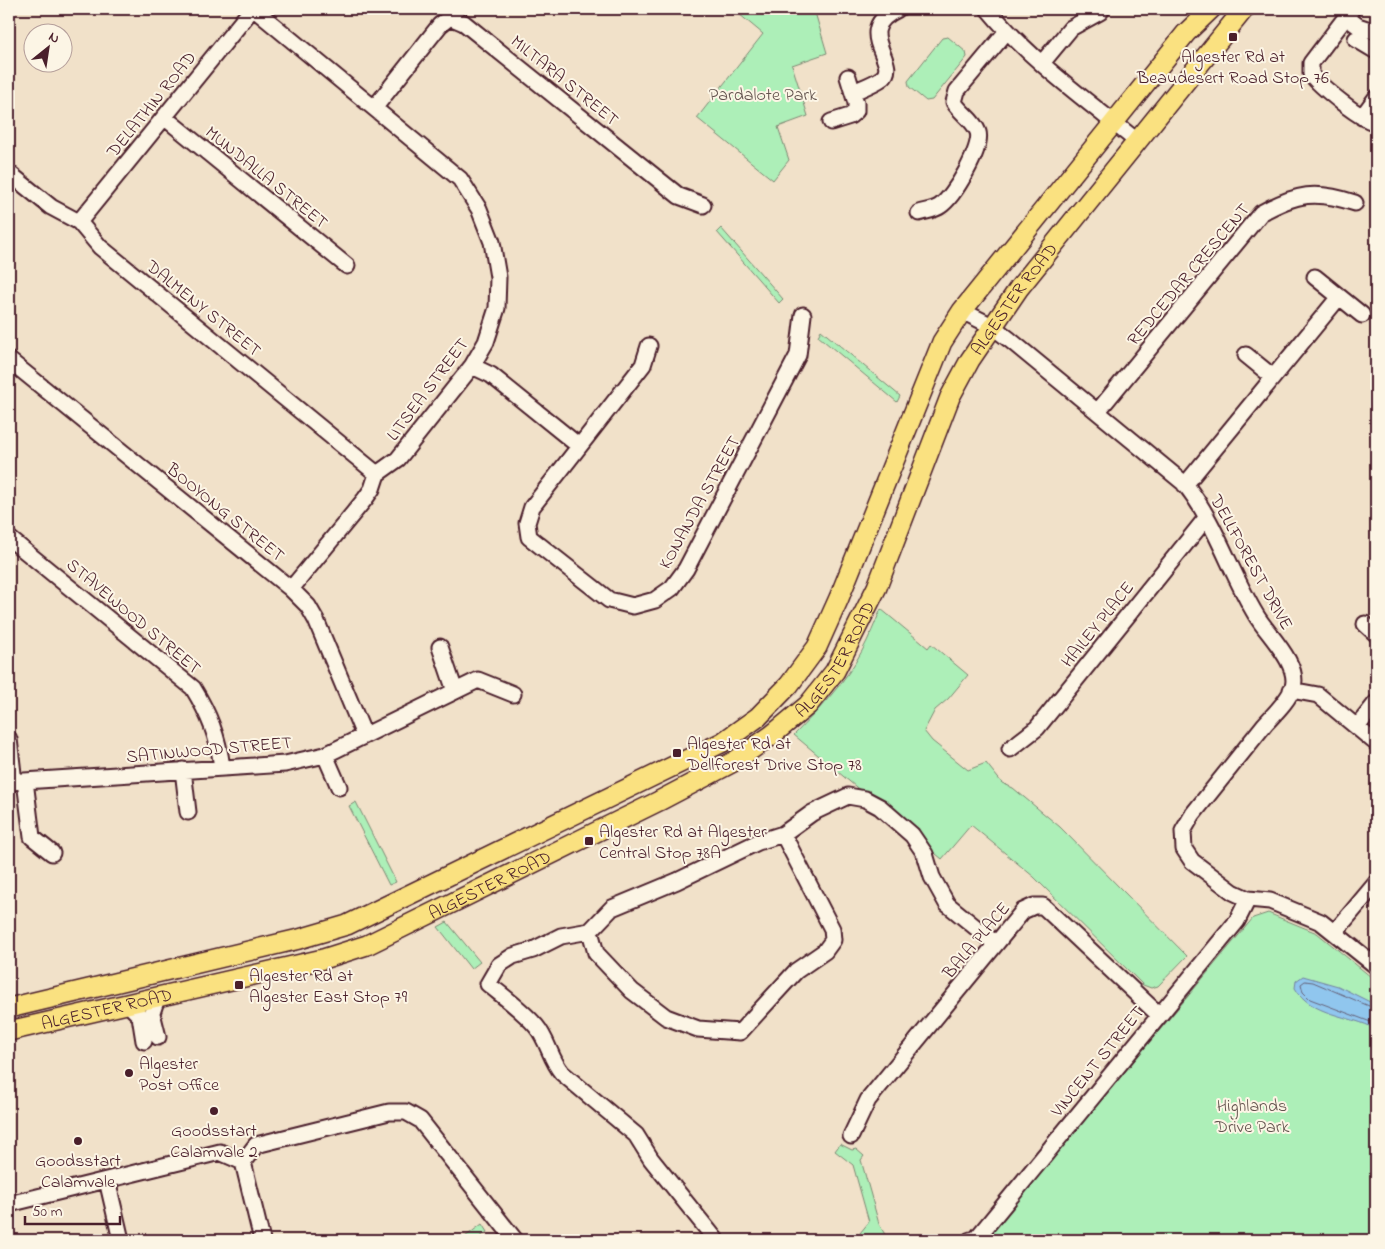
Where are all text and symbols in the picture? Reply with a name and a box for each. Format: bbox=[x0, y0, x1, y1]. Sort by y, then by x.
north arrow bbox=[22, 22, 72, 72]
text: N bbox=[44, 27, 63, 49]
street label: MILTARA STREET bbox=[504, 30, 623, 133]
marker: Algester Rd at Beaudesert Road Stop 76 bbox=[1227, 31, 1239, 43]
place label: Algester Rd at Beaudesert Road Stop 76 bbox=[1136, 45, 1329, 92]
street label: DELATHIN ROAD bbox=[101, 47, 203, 165]
park label: Pardalote Park bbox=[709, 83, 817, 109]
street label: MUNDALLA STREET bbox=[199, 121, 333, 236]
street label: REDCEDAR CRESCENT bbox=[1122, 198, 1257, 352]
street label: ALGESTER ROAD bbox=[966, 238, 1065, 361]
street label: DALMENY STREET bbox=[139, 254, 266, 364]
street label: LITSEA STREET bbox=[381, 333, 476, 447]
street label: KONANDA STREET bbox=[653, 432, 748, 574]
street label: BOOYONG STREET bbox=[159, 457, 289, 569]
street label: DELLFOREST DRIVE bbox=[1202, 490, 1298, 636]
street label: STAVEWOOD STREET bbox=[60, 553, 206, 682]
street label: HAILEY PLACE bbox=[1056, 577, 1141, 674]
street label: ALGESTER ROAD bbox=[790, 598, 883, 725]
street label: SATINWOOD STREET bbox=[125, 731, 293, 771]
place label: Algester Rd at Dellforest Drive Stop 78 bbox=[686, 732, 862, 779]
marker: Algester Rd at Dellforest Drive Stop 78 bbox=[671, 747, 683, 759]
place label: Algester Rd at Algester Central Stop 78A bbox=[599, 820, 767, 867]
marker: Algester Rd at Algester Central Stop 78A bbox=[583, 835, 595, 847]
street label: ALGESTER ROAD bbox=[425, 845, 556, 928]
street label: BALA PLACE bbox=[937, 897, 1018, 986]
place label: Algester Rd at Algester East Stop 79 bbox=[249, 964, 408, 1012]
marker: Algester Rd at Algester East Stop 79 bbox=[233, 979, 245, 991]
street label: ALGESTER ROAD bbox=[39, 983, 175, 1038]
street label: VINCENT STREET bbox=[1045, 1001, 1152, 1124]
place label: Algester Post Office bbox=[139, 1052, 220, 1099]
marker: Algester Post Office bbox=[123, 1067, 135, 1079]
park label: Highlands Drive Park bbox=[1214, 1094, 1289, 1141]
marker: Goodsstart Calamvale 2 bbox=[208, 1105, 220, 1117]
place label: Goodsstart Calamvale 2 bbox=[170, 1119, 258, 1166]
marker: Goodsstart Calamvale bbox=[72, 1135, 84, 1147]
place label: Goodsstart Calamvale bbox=[35, 1149, 121, 1196]
scale bar bbox=[25, 1194, 120, 1226]
text: 50 m bbox=[32, 1201, 63, 1223]

